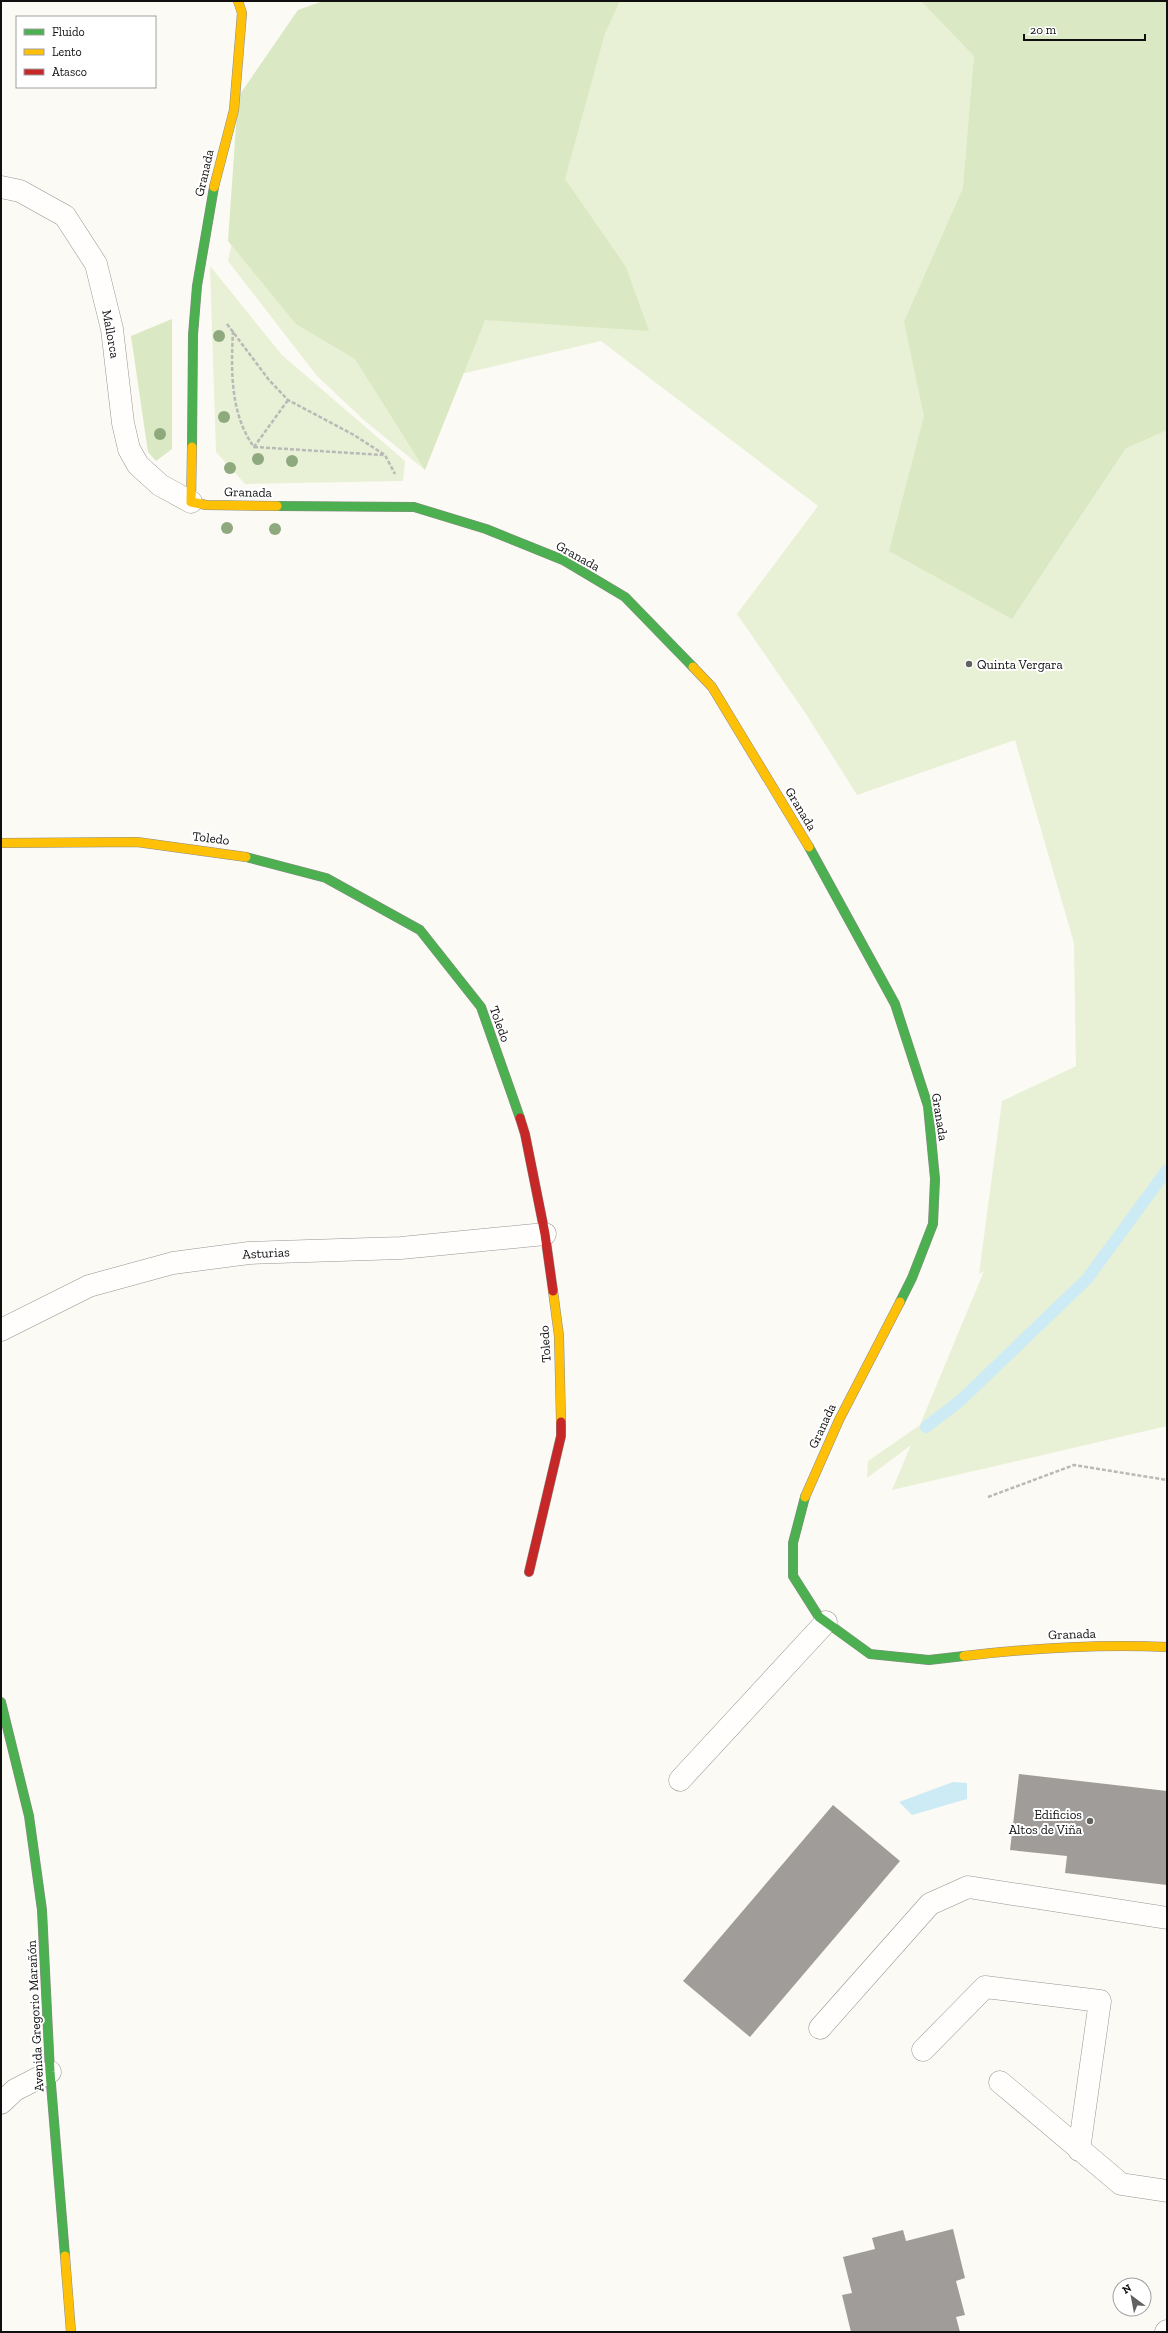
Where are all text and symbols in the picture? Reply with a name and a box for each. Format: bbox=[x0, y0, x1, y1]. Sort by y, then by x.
legend bbox=[16, 16, 156, 88]
scale bar bbox=[1024, 16, 1145, 42]
text: 20 m bbox=[1030, 23, 1057, 37]
text: Fluido bbox=[52, 25, 85, 39]
text: Lento bbox=[52, 45, 82, 59]
text: Atasco bbox=[52, 65, 87, 79]
street label: Granada bbox=[191, 147, 217, 198]
street label: Mallorca bbox=[99, 309, 123, 360]
street label: Granada bbox=[224, 484, 273, 500]
street label: Granada bbox=[553, 538, 603, 575]
place label: Quinta Vergara bbox=[977, 657, 1064, 672]
marker: Quinta Vergara bbox=[964, 659, 974, 669]
street label: Granada bbox=[782, 785, 820, 834]
street label: Toledo bbox=[192, 828, 231, 848]
street label: Toledo bbox=[487, 1004, 514, 1044]
street label: Granada bbox=[929, 1092, 951, 1143]
street label: Asturias bbox=[242, 1244, 290, 1262]
street label: Toledo bbox=[536, 1325, 554, 1363]
street label: Granada bbox=[805, 1400, 839, 1451]
street label: Granada bbox=[1048, 1626, 1097, 1642]
place label: Edificios Altos de Viña bbox=[1009, 1807, 1083, 1837]
marker: Edificios Altos de Viña bbox=[1085, 1816, 1095, 1826]
street label: Avenida Gregorio Marañón bbox=[24, 1939, 46, 2092]
north arrow bbox=[1112, 2277, 1152, 2317]
text: N bbox=[1120, 2281, 1134, 2297]

